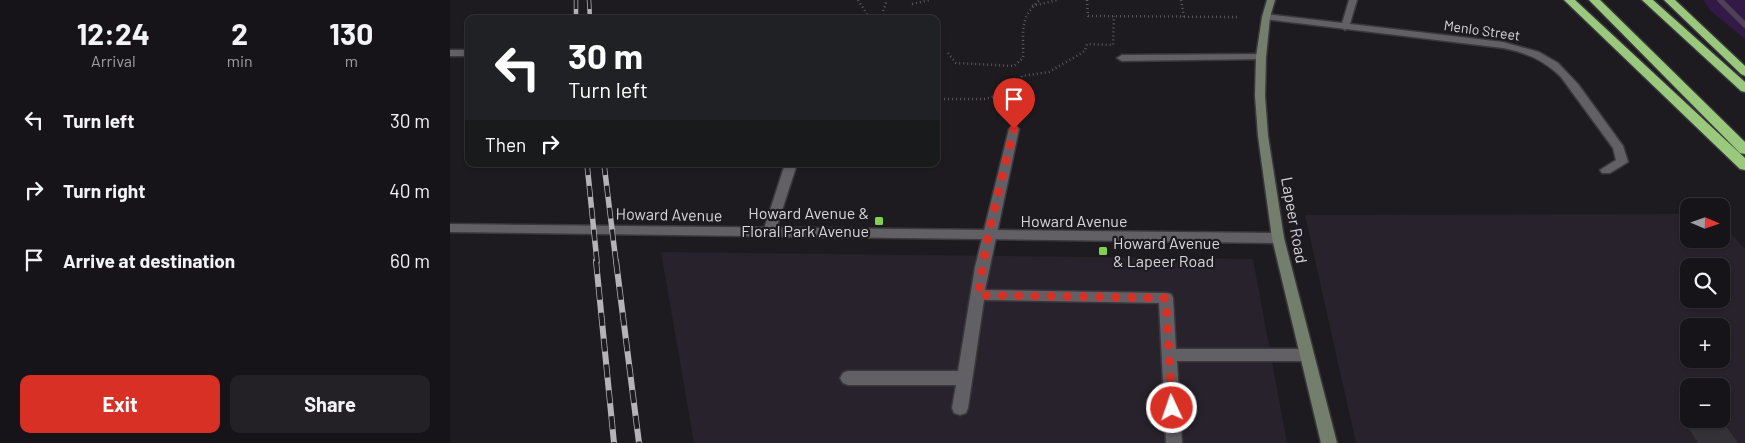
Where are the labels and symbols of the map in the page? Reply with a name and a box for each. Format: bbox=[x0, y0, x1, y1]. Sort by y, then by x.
street label: Menlo Street bbox=[1443, 16, 1521, 44]
pin bbox=[993, 78, 1035, 129]
street label: Lapeer Road bbox=[1278, 175, 1312, 265]
north arrow bbox=[1680, 198, 1730, 248]
place label: Howard Avenue & Floral Park Avenue bbox=[741, 203, 869, 240]
street label: Howard Avenue bbox=[615, 204, 723, 224]
street label: Howard Avenue bbox=[1021, 211, 1127, 230]
marker: Howard Avenue & Floral Park Avenue bbox=[873, 215, 885, 227]
place label: Howard Avenue & Lapeer Road bbox=[1113, 233, 1220, 270]
marker: Howard Avenue & Lapeer Road bbox=[1097, 245, 1109, 257]
position arrow bbox=[1145, 381, 1197, 433]

